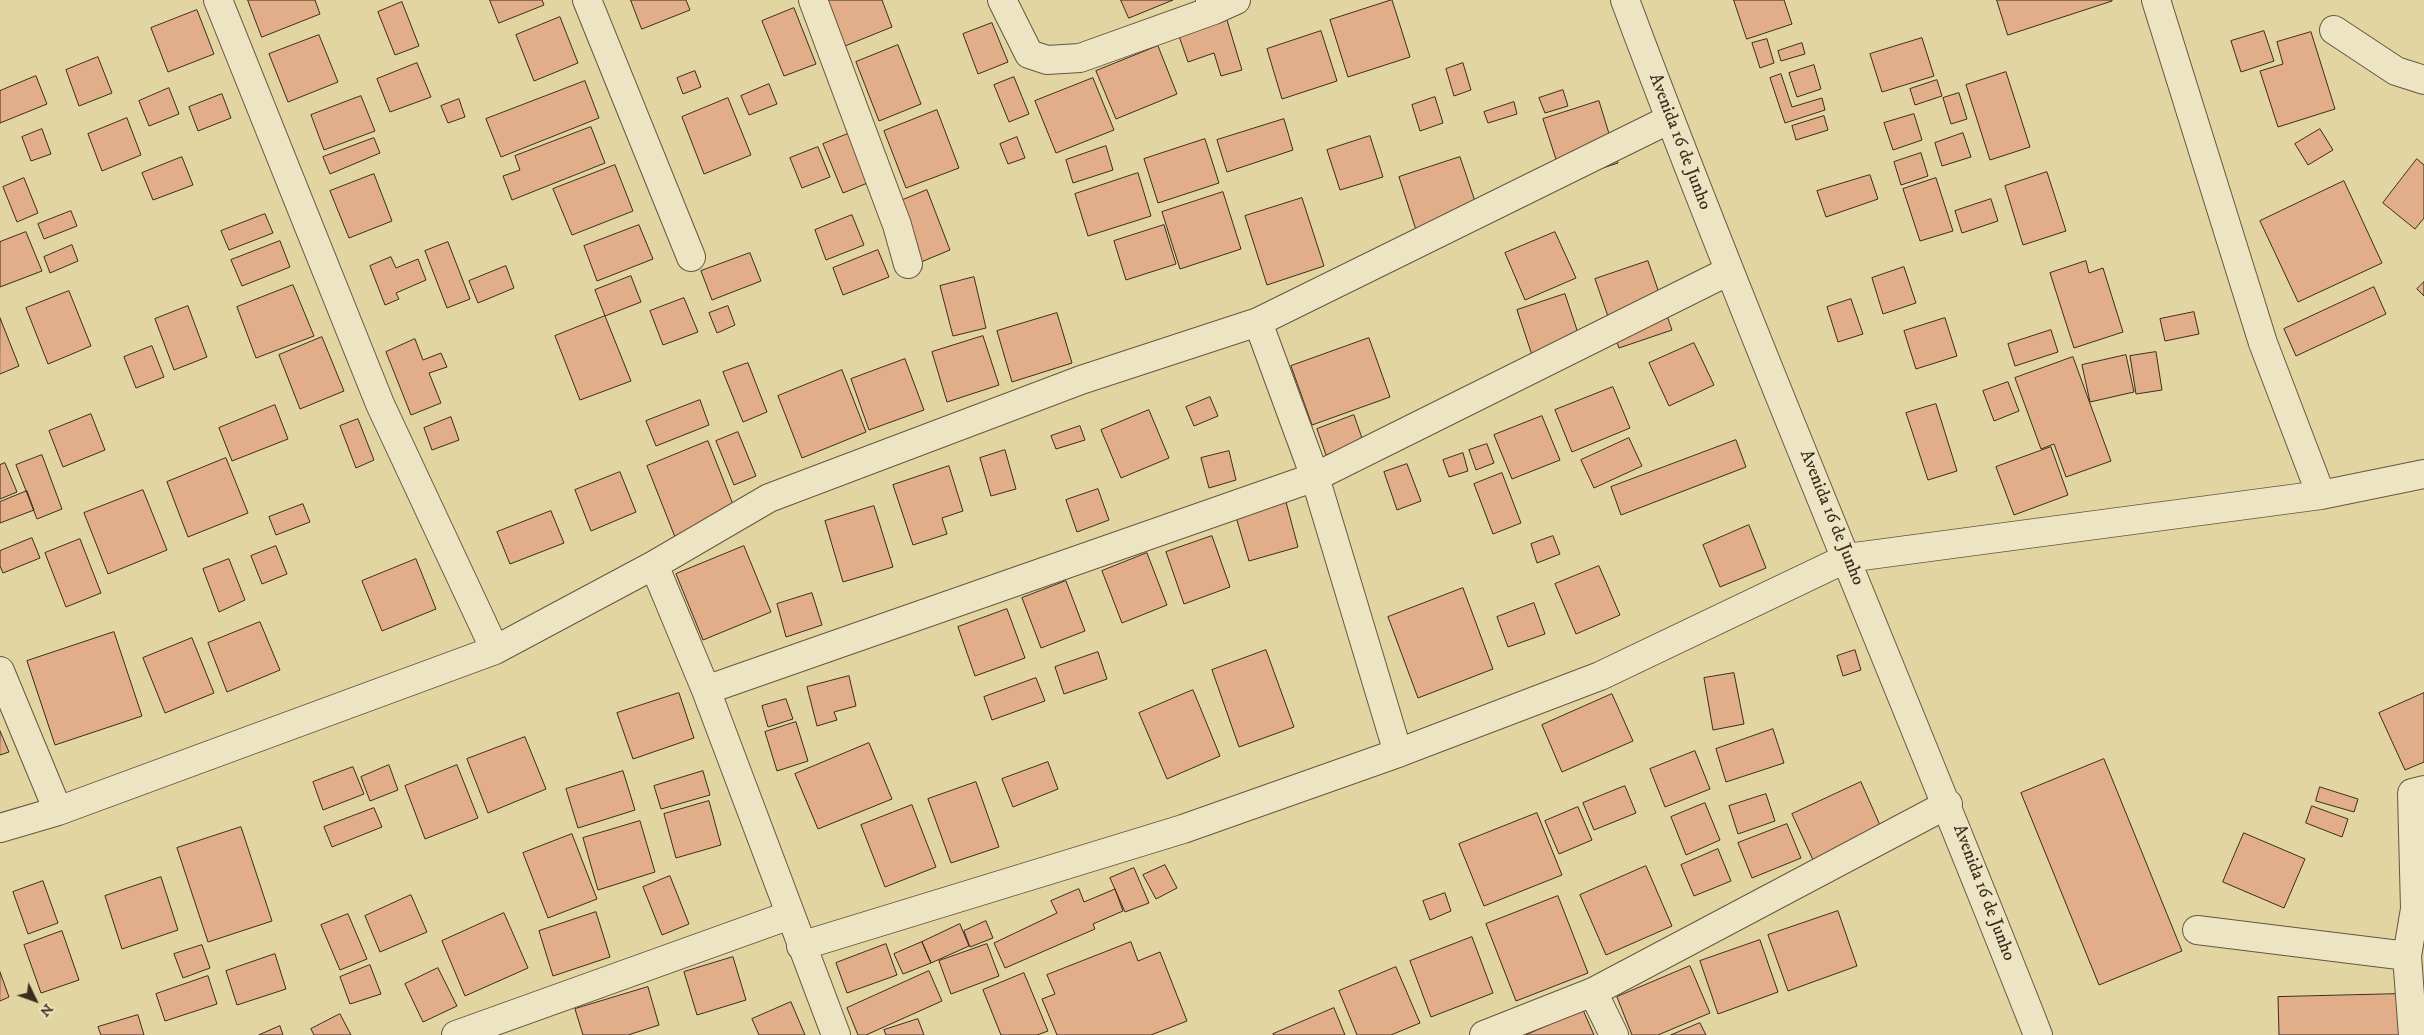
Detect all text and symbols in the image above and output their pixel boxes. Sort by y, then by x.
street label: Avenida 16 de Junho [1643,71,1715,213]
street label: Avenida 16 de Junho [1794,447,1868,589]
street label: Avenida 16 de Junho [1947,822,2019,964]
north arrow [10,975,60,1025]
text: N [36,1000,57,1020]

